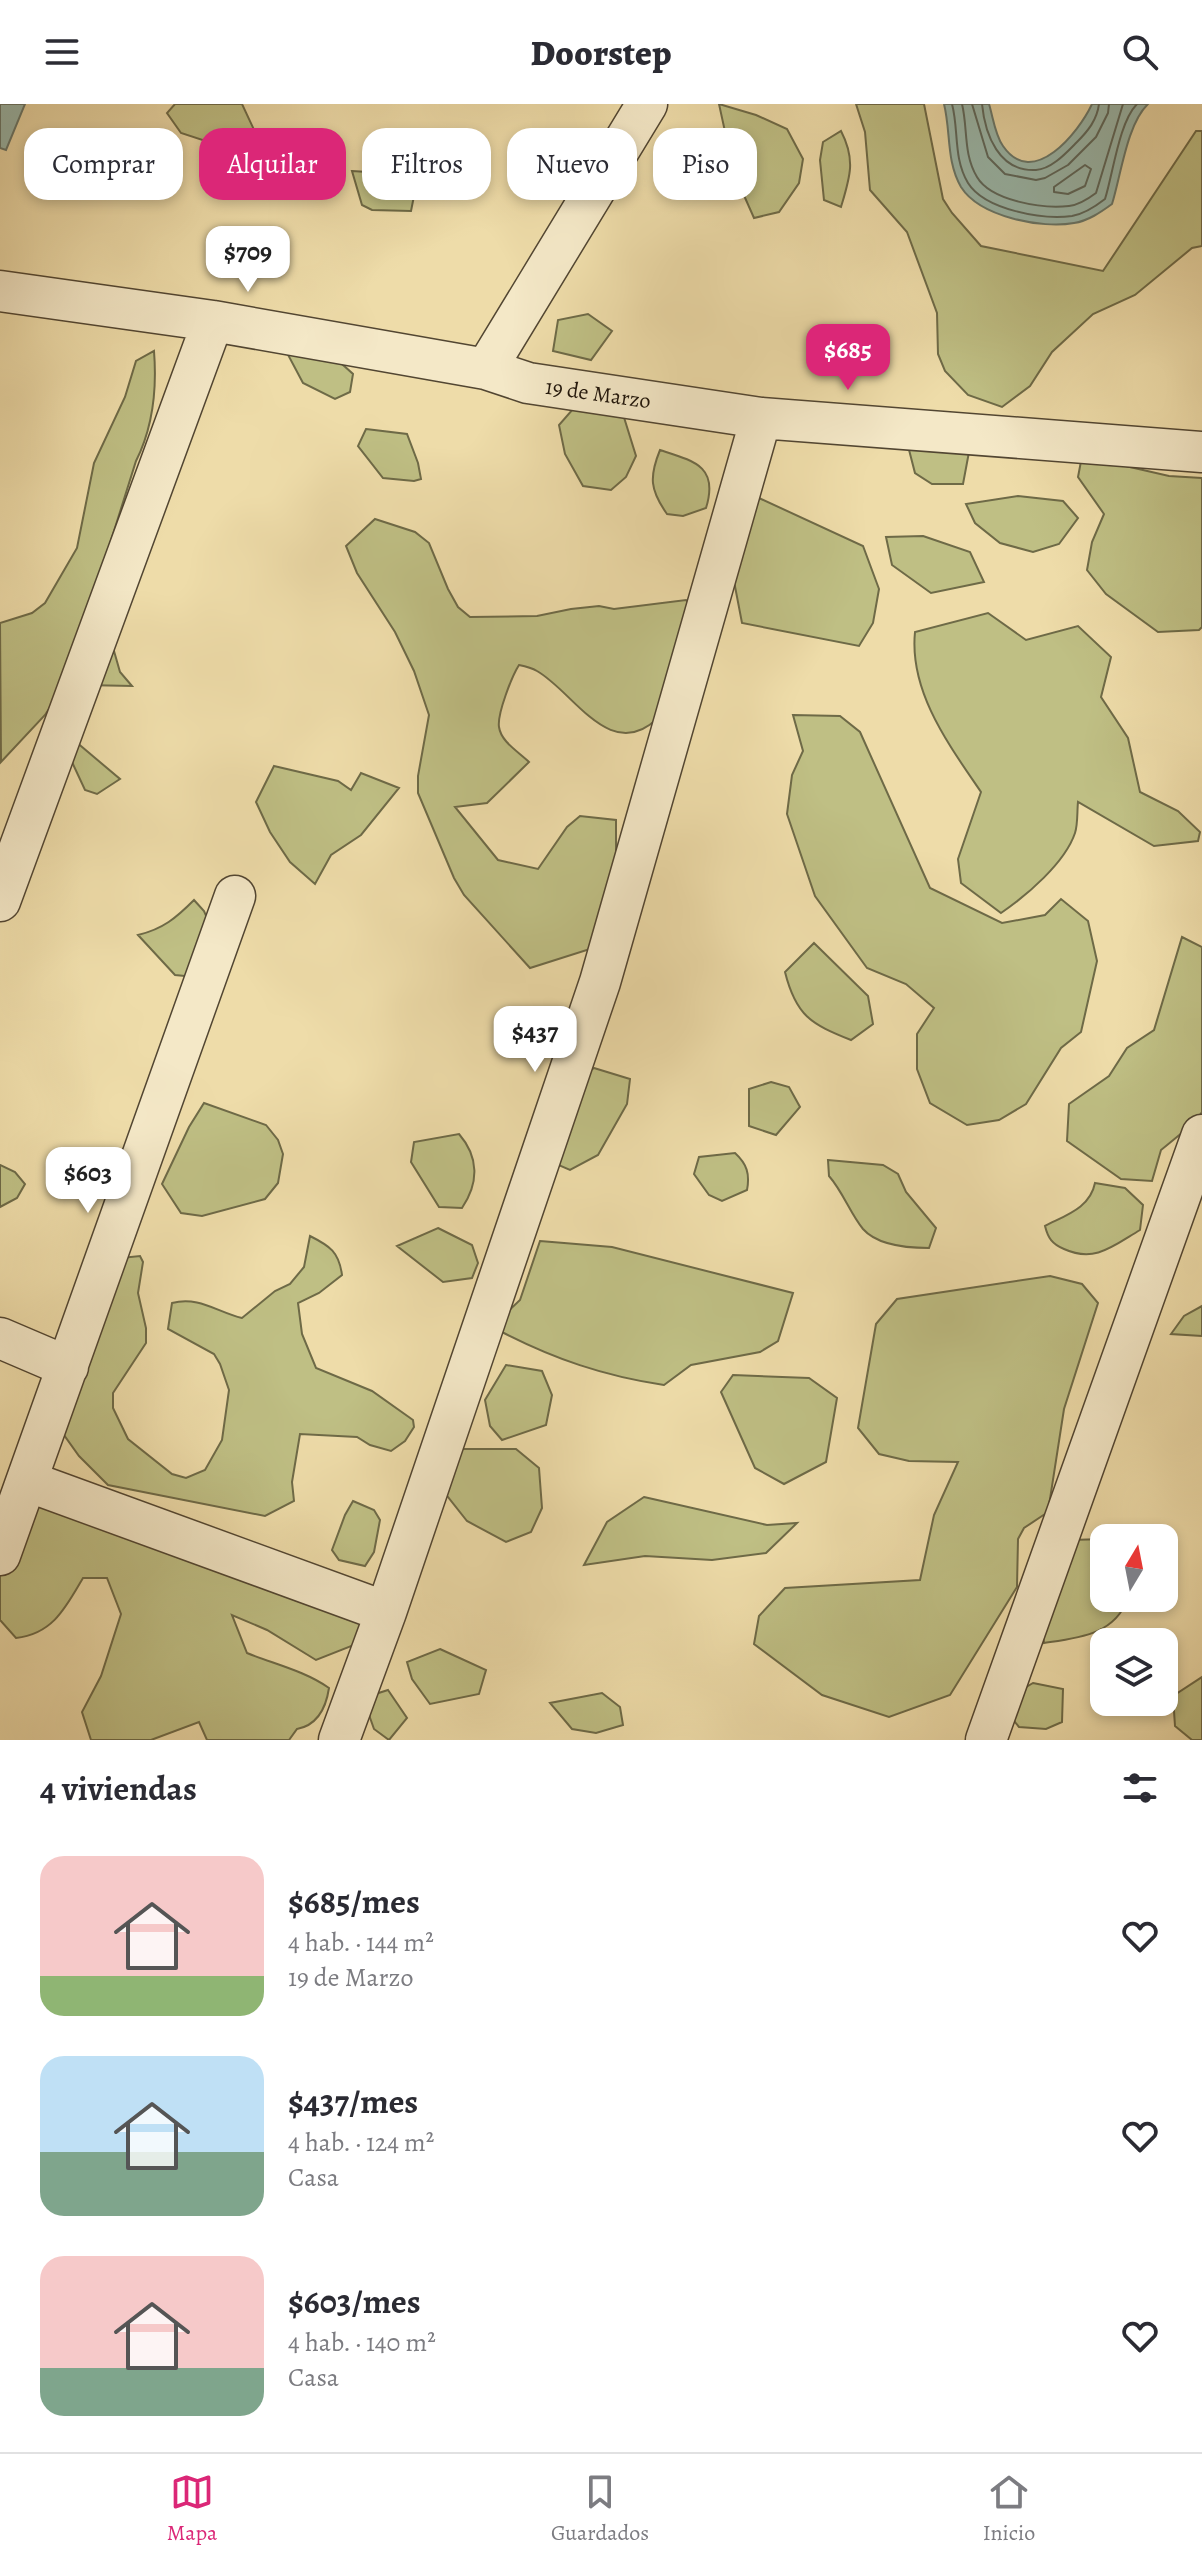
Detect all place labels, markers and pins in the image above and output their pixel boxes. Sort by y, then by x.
pin: $709 [201,226,295,294]
pin: $685 [801,324,895,392]
pin: $437 [488,1006,582,1074]
pin: $603 [41,1147,135,1215]

